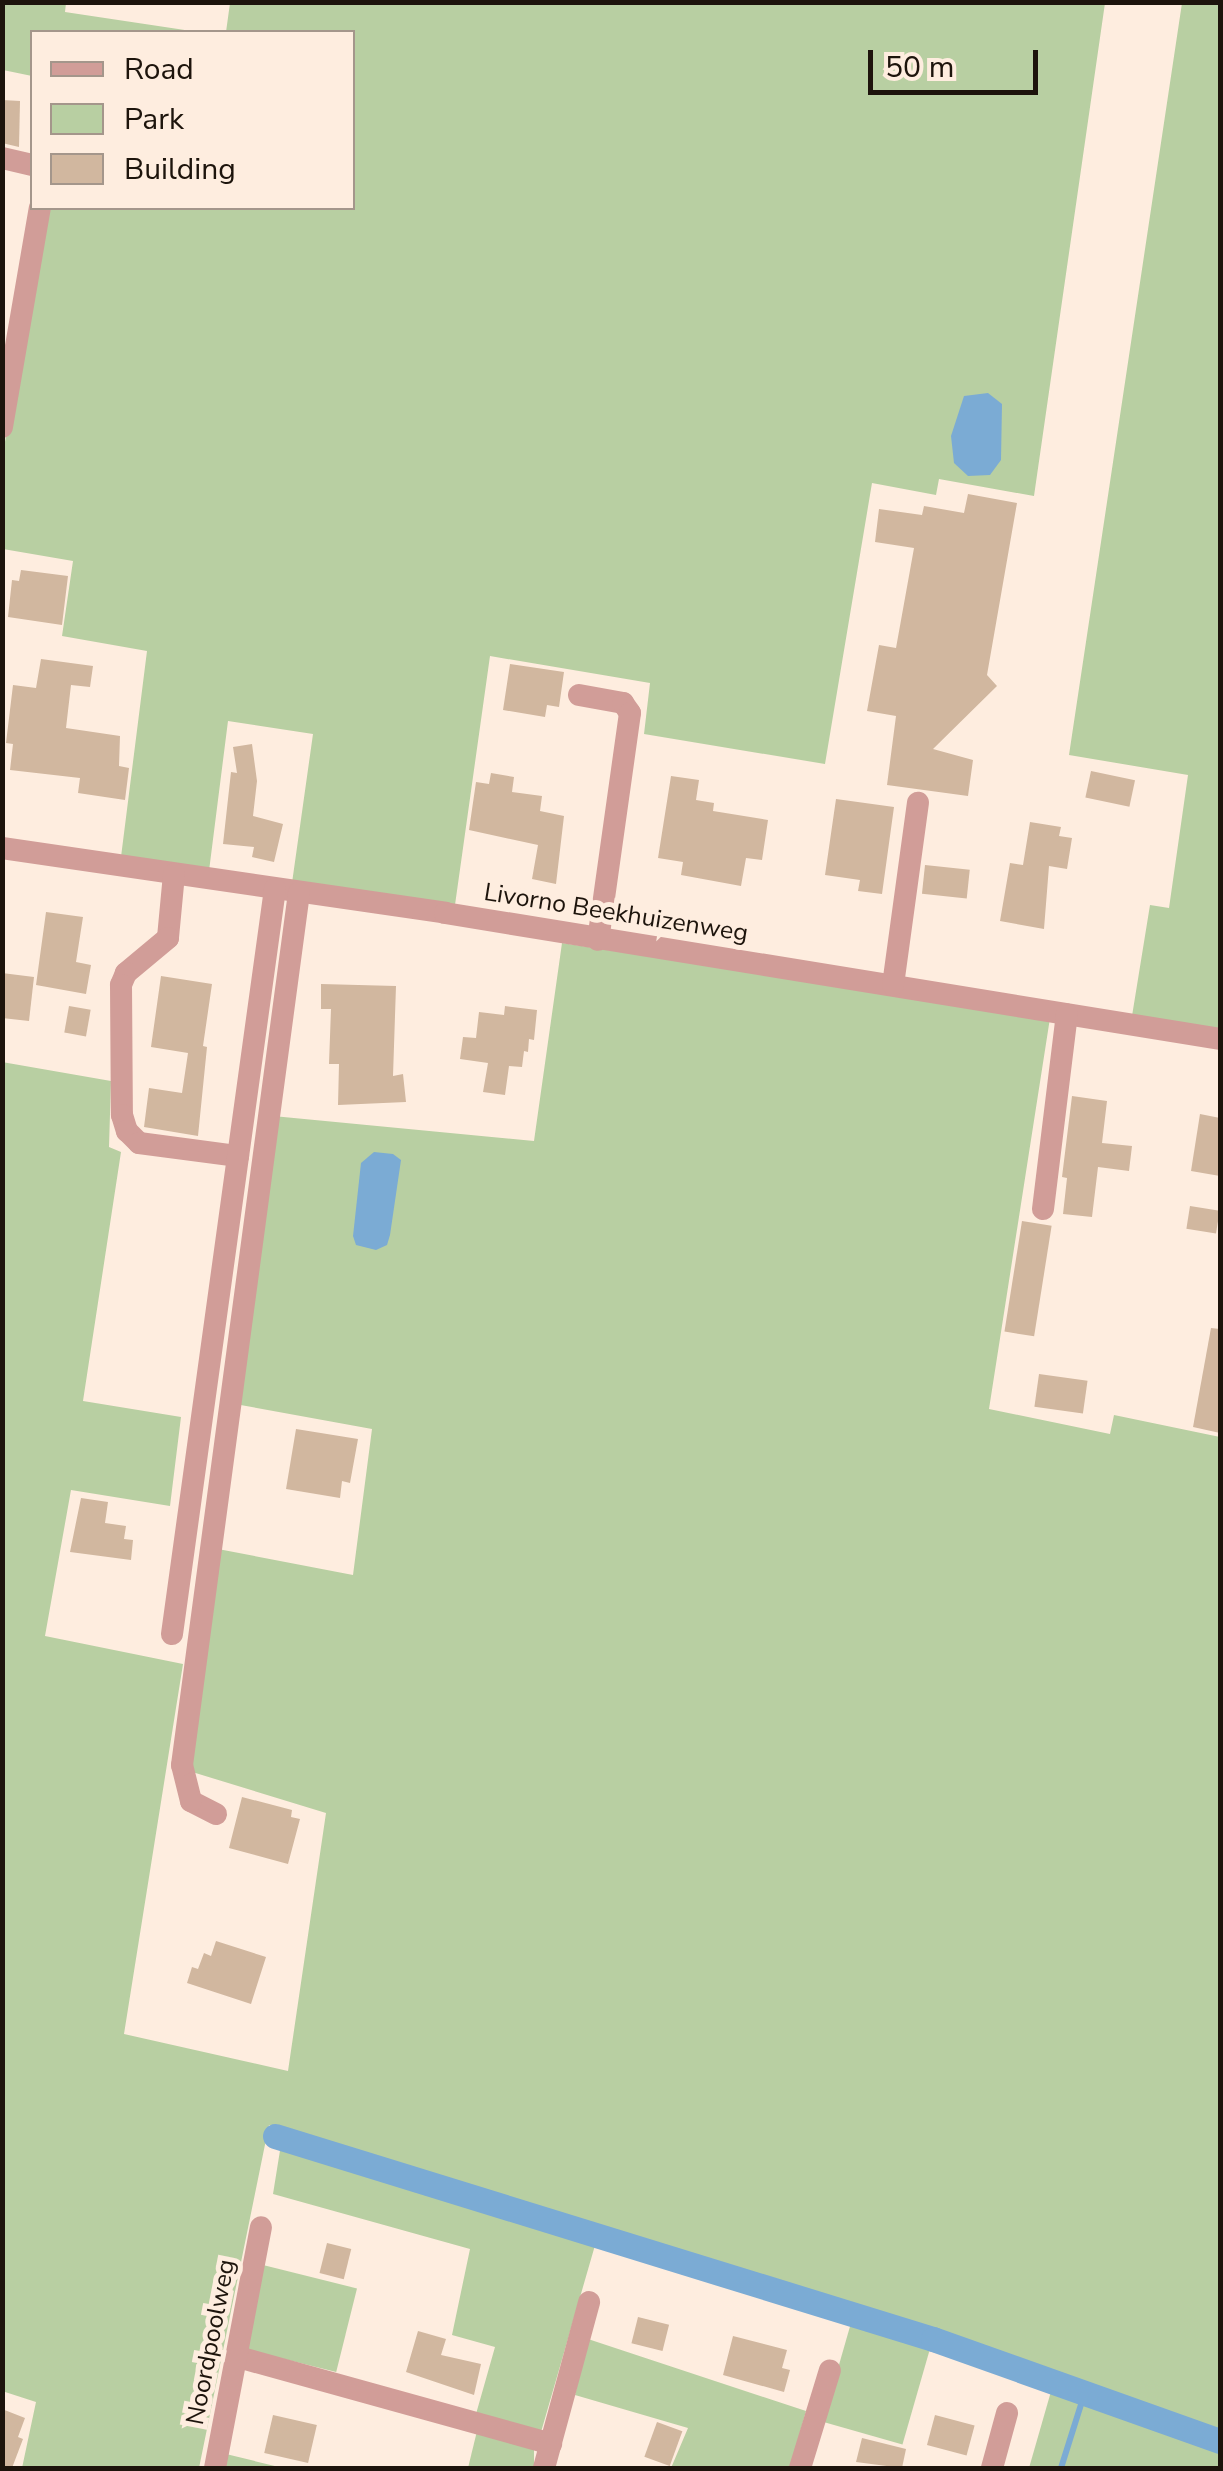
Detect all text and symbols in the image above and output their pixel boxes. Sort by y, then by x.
legend [30,30,355,210]
scale bar [873,30,1043,92]
text: 50 m [885,47,954,88]
text: Road [124,49,194,90]
text: Park [124,99,184,140]
text: Building [124,149,236,190]
street label: Livorno Beekhuizenweg [482,877,750,949]
street label: Noordpoolweg [180,2257,242,2427]

